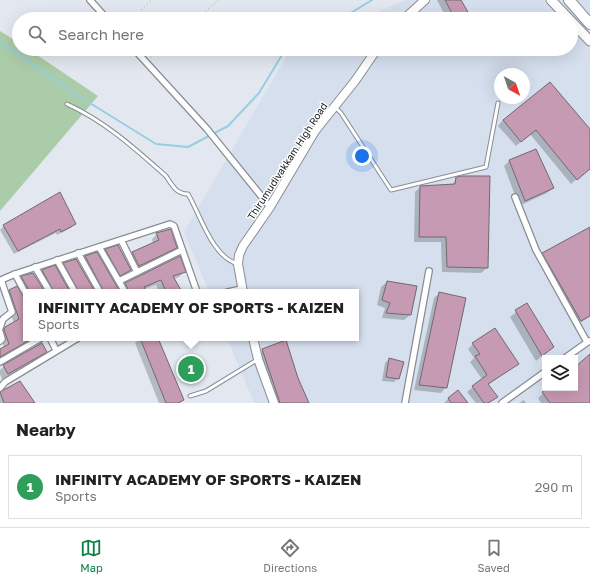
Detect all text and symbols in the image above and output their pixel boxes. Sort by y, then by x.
search box [12,12,578,56]
icon: search [26,23,48,45]
text: Search here [58,25,144,43]
north arrow [494,68,530,104]
street label: Thirumudivakkam High Road [245,100,329,222]
your location [352,146,372,166]
popup [23,289,359,341]
text: INFINITY ACADEMY OF SPORTS - KAIZEN [38,298,344,316]
text: Sports [38,316,79,332]
pin: 1 [178,354,204,384]
map controls [542,355,578,391]
button: layers [542,355,578,391]
text: Nearby [16,419,76,440]
text: INFINITY ACADEMY OF SPORTS - KAIZEN [55,470,361,488]
text: 1 [27,479,33,495]
text: 290 m [535,479,573,495]
text: Sports [55,488,97,504]
tab: Map [80,537,103,574]
tab: Directions [263,537,317,574]
tab: Saved [478,537,510,574]

